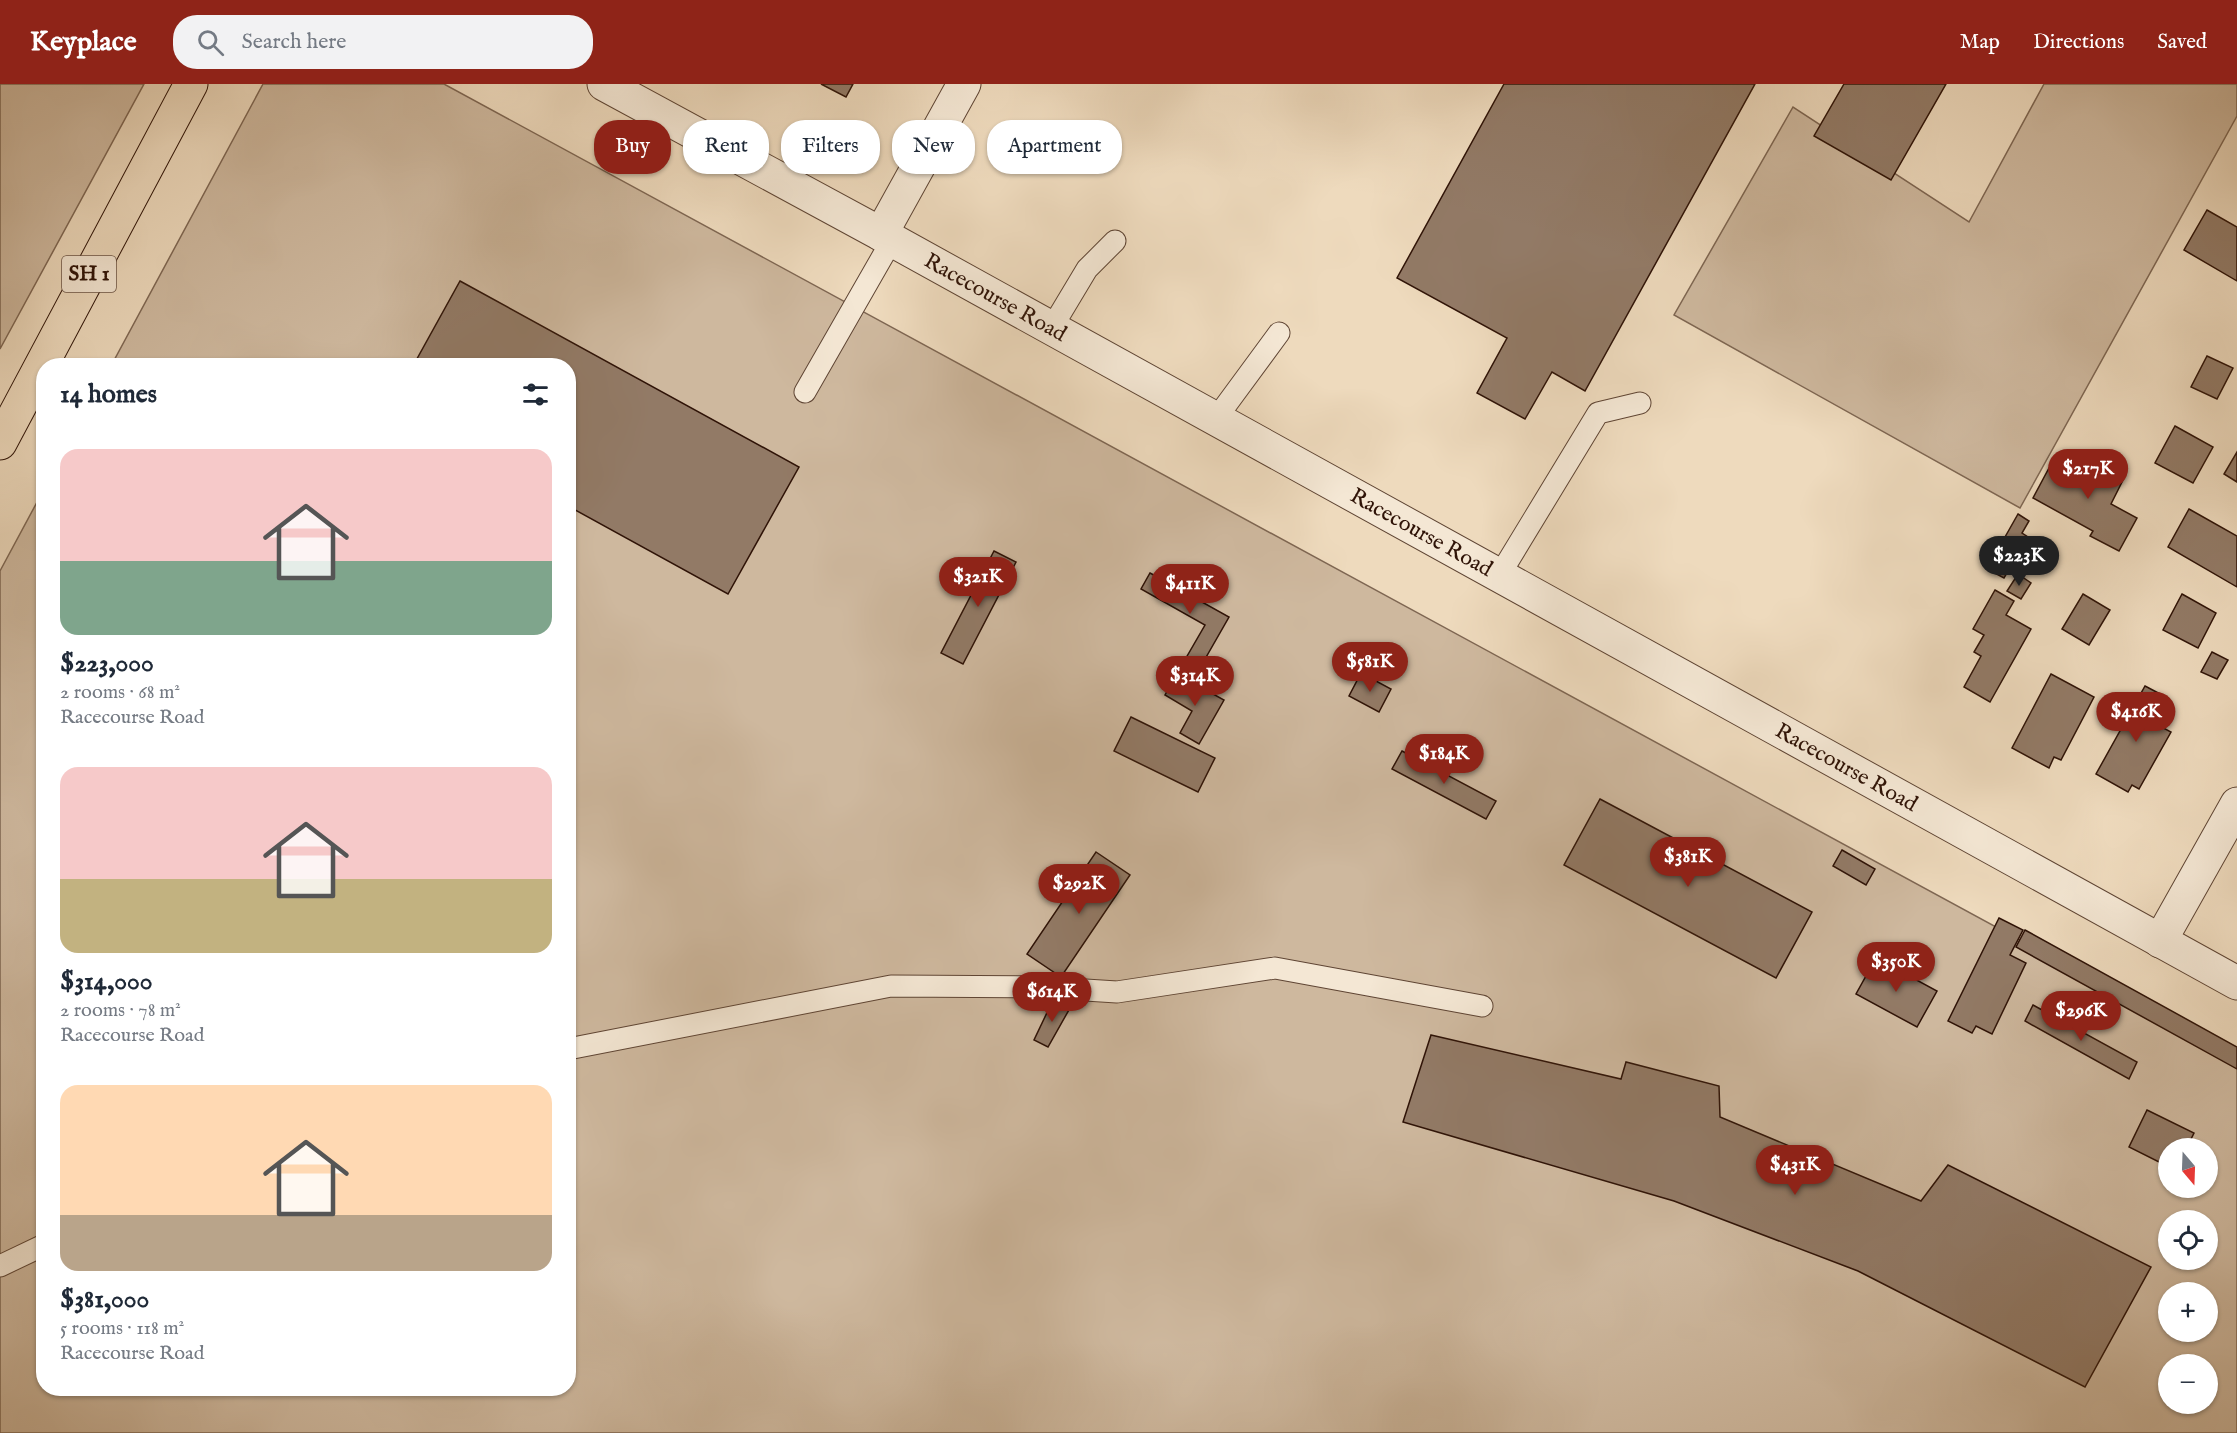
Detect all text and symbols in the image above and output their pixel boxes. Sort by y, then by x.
search box [173,15,593,69]
text: Keyplace [30,25,137,60]
icon: search [194,26,227,59]
text: Search here [242,28,346,56]
text: Map [1960,29,2000,56]
text: Directions [2033,29,2124,56]
text: Saved [2157,29,2207,56]
chip: Buy [594,120,671,174]
chip: Rent [683,120,769,174]
chip: Filters [781,120,880,174]
chip: New [892,120,975,174]
chip: Apartment [987,120,1122,174]
street label: Racecourse Road [919,247,1071,349]
road number: SH 1 [62,256,116,292]
text: 14 homes [60,378,157,411]
icon: filters [519,378,552,411]
pin: $217K [2046,449,2130,500]
text: $217K [2062,456,2114,481]
street label: Racecourse Road [1345,482,1497,584]
icon: home [252,488,360,596]
pin: $223K [1977,536,2061,587]
text: $223K [1993,543,2045,568]
pin: $321K [936,557,1020,608]
text: $321K [953,564,1003,589]
pin: $411K [1148,564,1232,615]
text: $411K [1165,571,1215,596]
pin: $581K [1328,642,1412,693]
text: $223,000 [60,647,154,680]
text: $581K [1346,649,1394,674]
pin: $314K [1153,656,1237,707]
text: $314K [1170,663,1220,688]
text: 2 rooms · 68 m² [60,680,180,705]
pin: $416K [2094,692,2178,743]
text: $416K [2110,699,2162,724]
text: Racecourse Road [60,705,204,730]
street label: Racecourse Road [1770,717,1922,819]
pin: $184K [1402,734,1486,785]
text: $184K [1419,741,1469,766]
icon: home [252,806,360,914]
pin: $381K [1646,837,1730,888]
text: $381K [1664,844,1712,869]
pin: $292K [1037,864,1121,915]
text: $292K [1052,871,1106,896]
pin: $350K [1854,942,1938,993]
text: $350K [1871,949,1921,974]
text: $314,000 [60,965,152,998]
pin: $614K [1010,972,1094,1023]
text: $614K [1026,979,1078,1004]
pin: $296K [2039,991,2123,1042]
text: 2 rooms · 78 m² [60,998,181,1023]
text: $296K [2055,998,2107,1023]
text: Racecourse Road [60,1023,204,1048]
icon: home [252,1124,360,1232]
north arrow [2158,1138,2218,1198]
map controls [2158,1138,2218,1414]
pin: $431K [1753,1145,1837,1196]
text: $431K [1770,1152,1820,1177]
button: locate [2158,1210,2218,1270]
button: + [2158,1282,2218,1342]
text: $381,000 [60,1283,149,1316]
text: 5 rooms · 118 m² [60,1316,184,1341]
text: Racecourse Road [60,1341,204,1366]
button: − [2158,1354,2218,1414]

